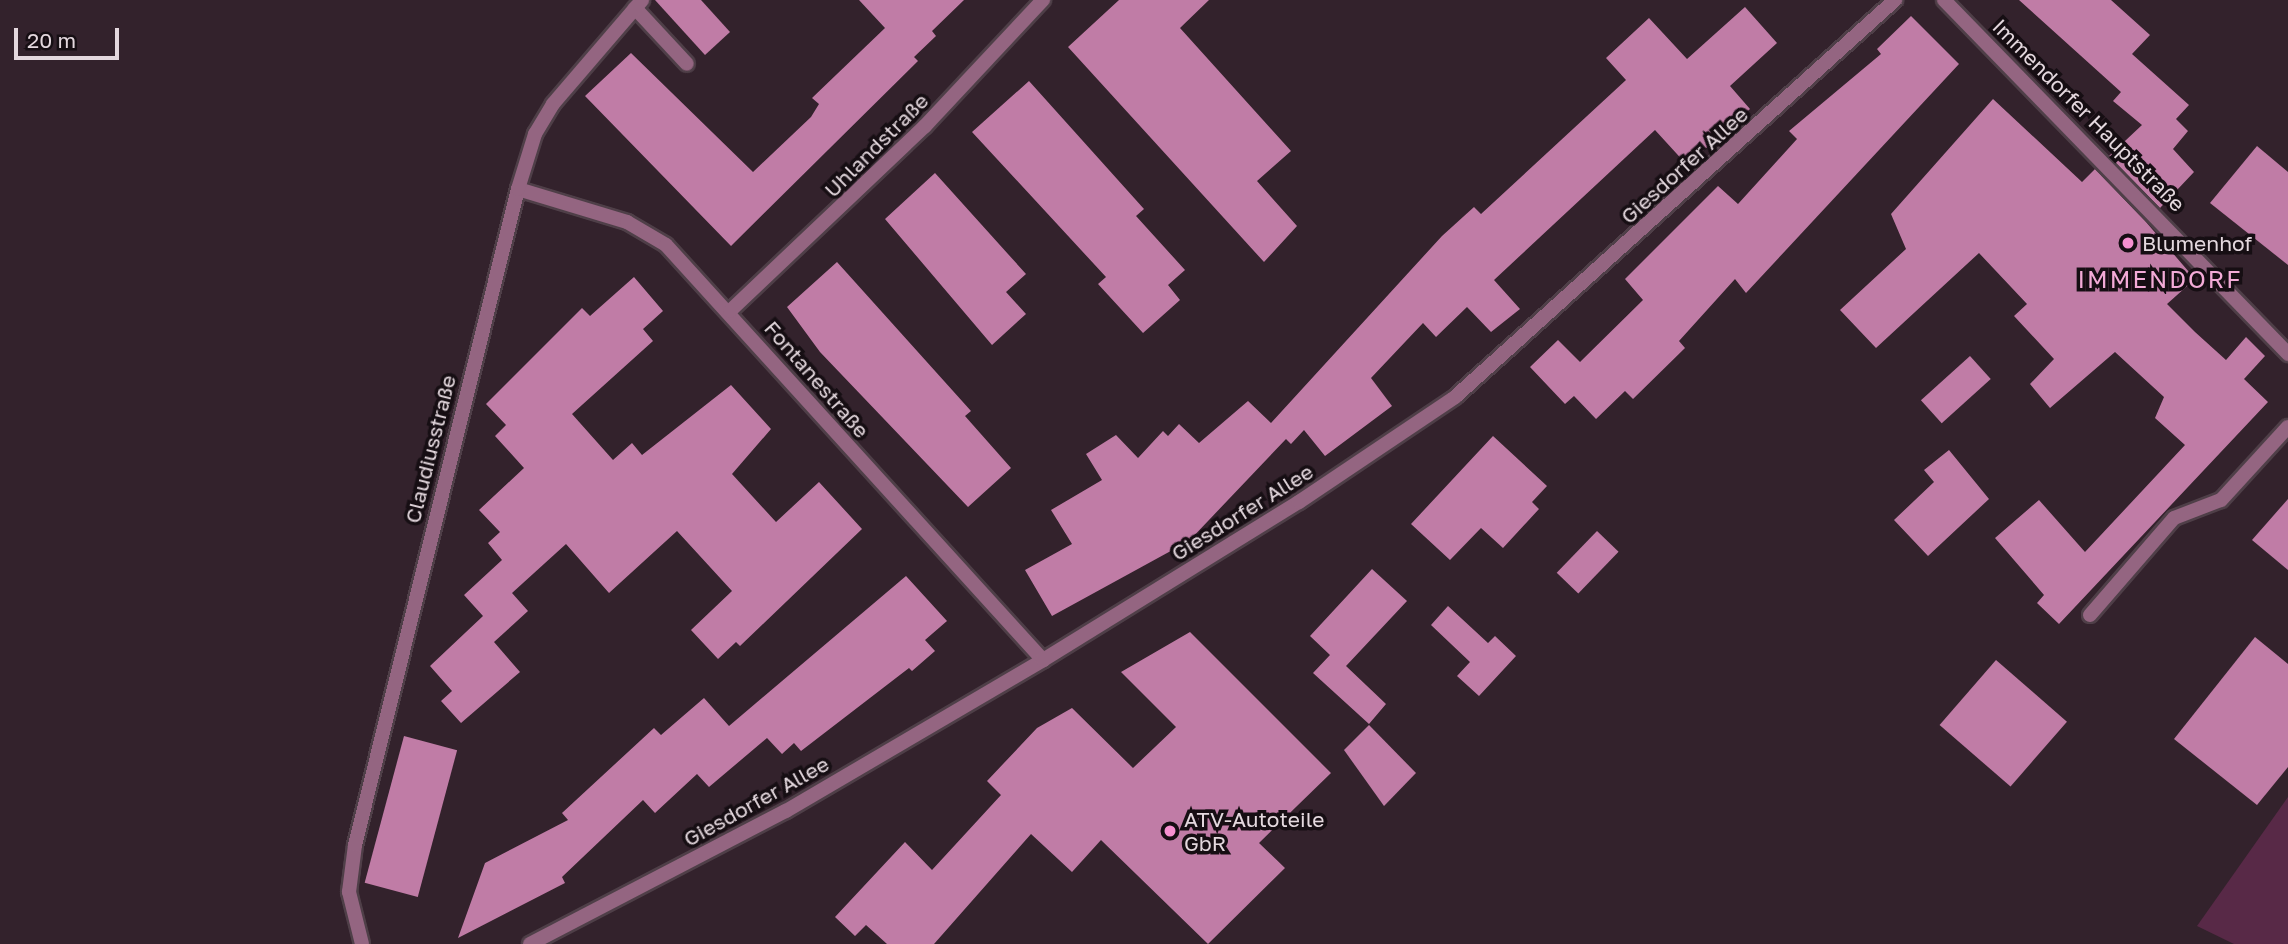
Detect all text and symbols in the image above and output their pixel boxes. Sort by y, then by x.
scale bar [18,14,122,58]
street label: Immendorfer Hauptstraße [1988,14,2190,216]
text: 20 m [27,27,76,53]
street label: Uhlandstraße [819,88,933,202]
street label: Giesdorfer Allee [1615,101,1753,229]
place label: Blumenhof [2142,230,2252,256]
marker: Blumenhof [2120,235,2136,251]
district label: IMMENDORF [2079,265,2241,293]
street label: Fontanestraße [759,315,875,443]
street label: Claudiusstraße [399,372,461,526]
street label: Giesdorfer Allee [1167,458,1317,566]
street label: Giesdorfer Allee [679,751,833,851]
place label: ATV-Autoteile GbR [1184,806,1324,856]
marker: ATV-Autoteile GbR [1162,823,1178,839]

